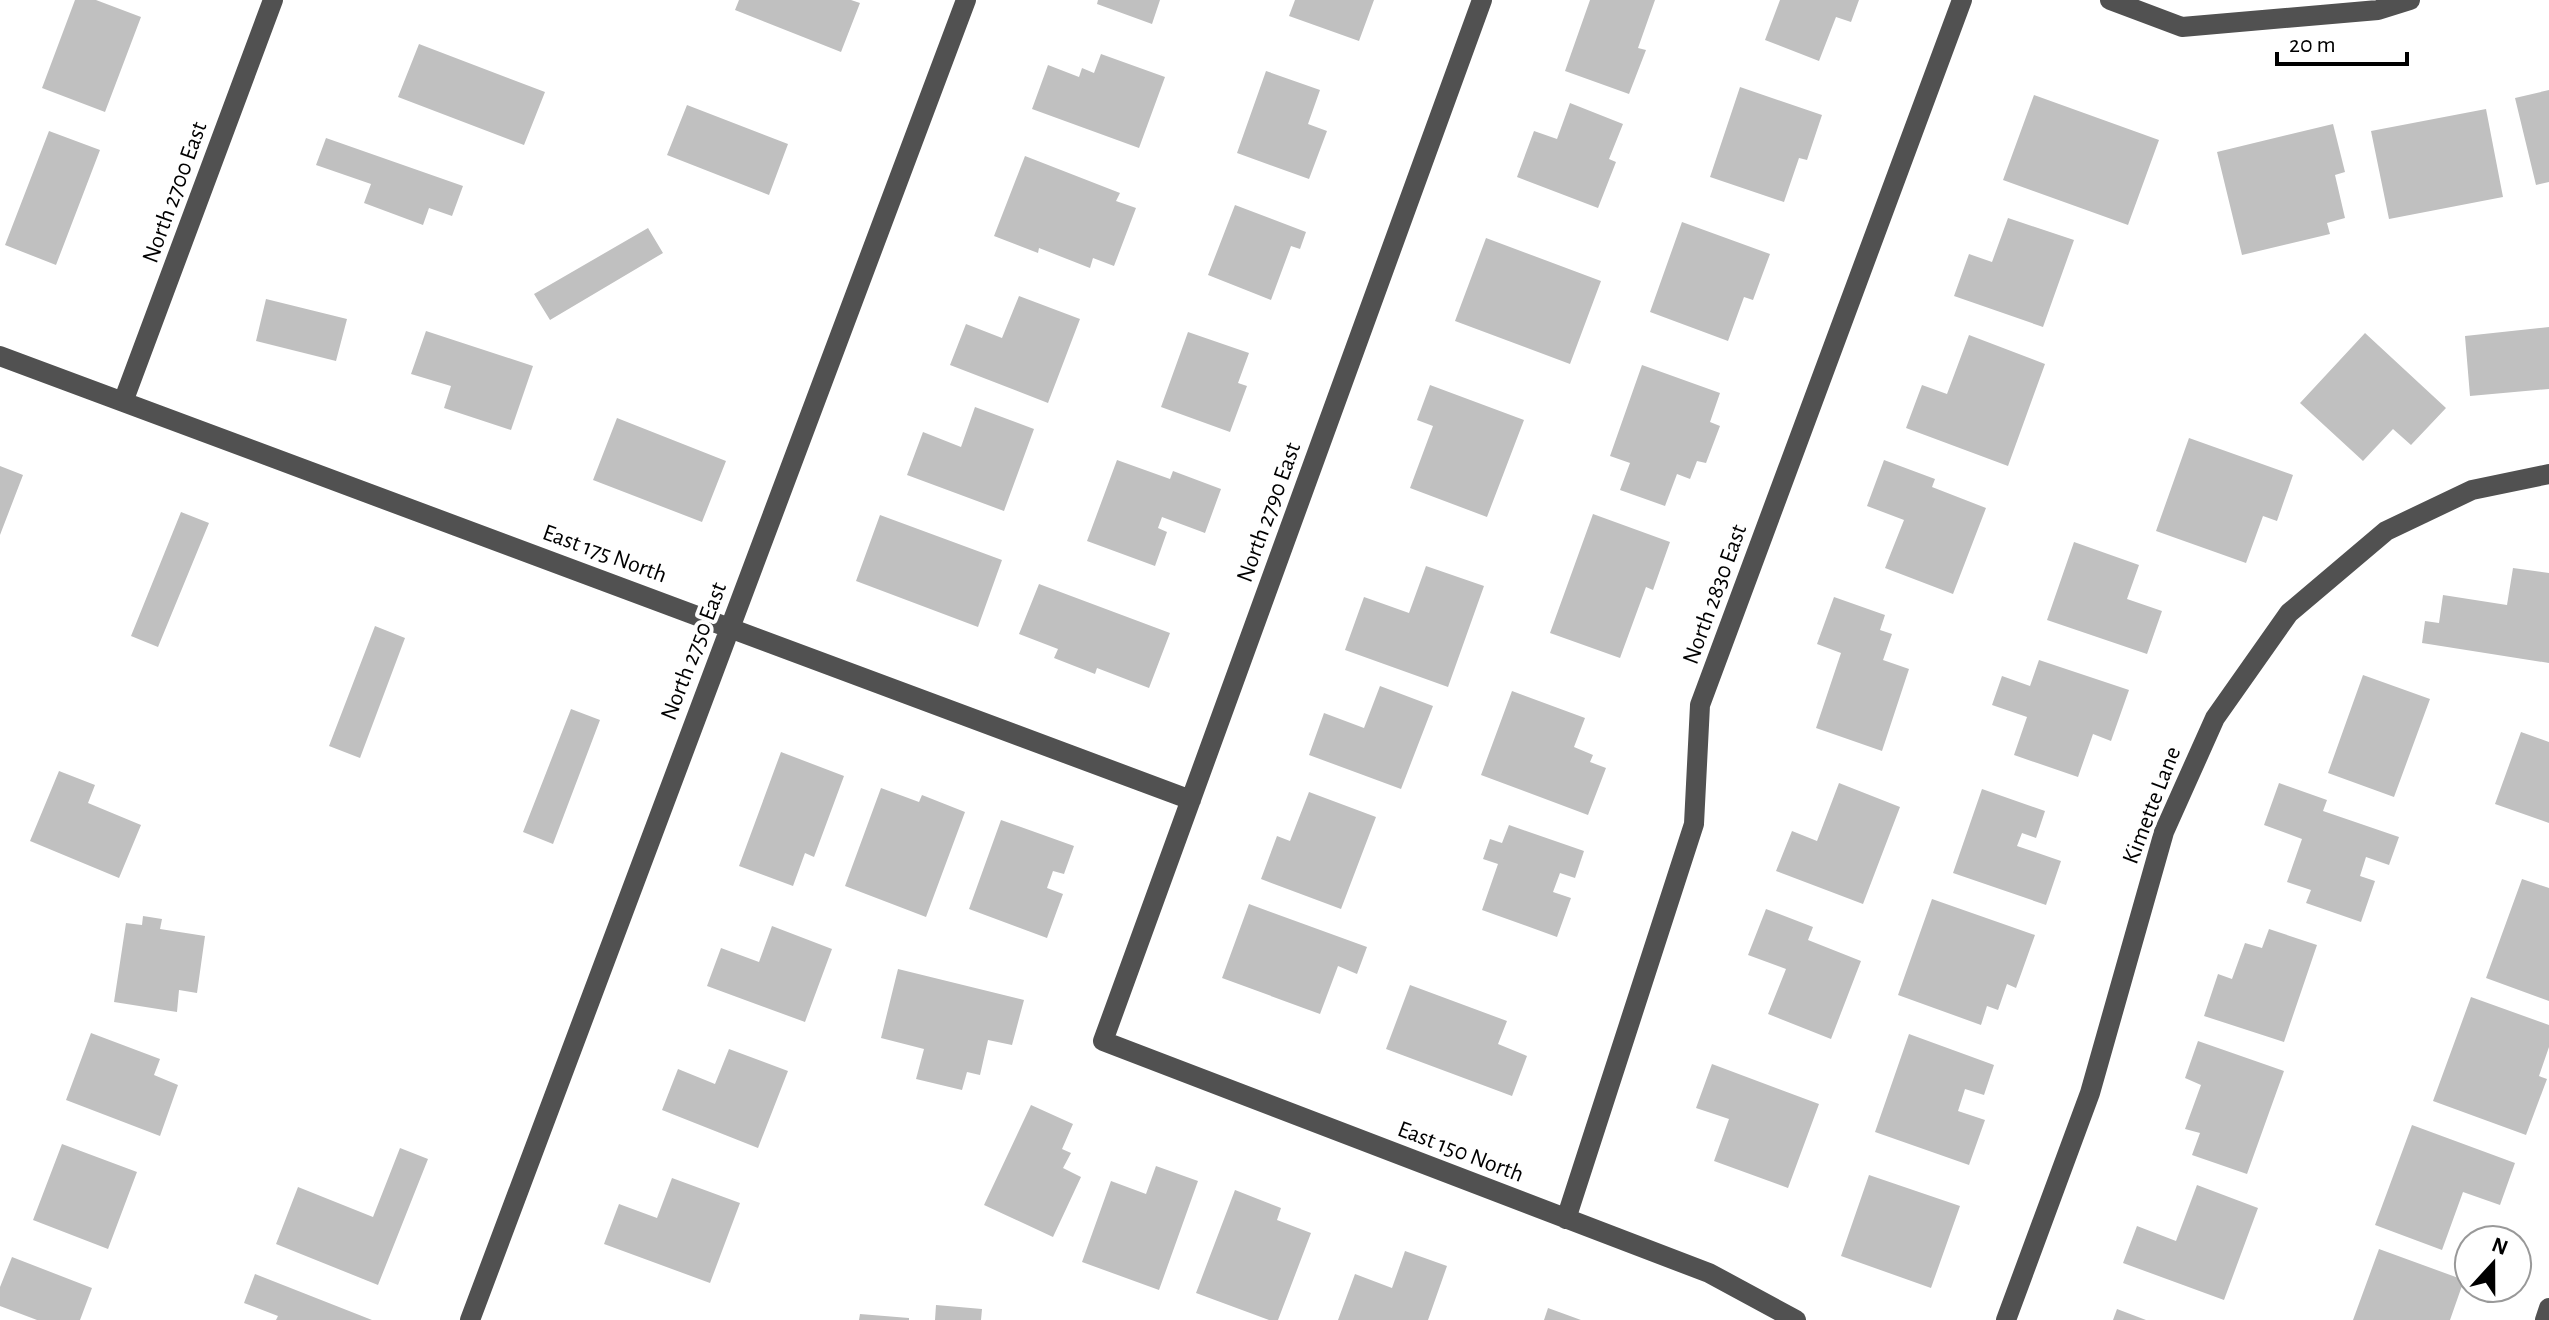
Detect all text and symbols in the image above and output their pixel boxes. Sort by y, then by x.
scale bar [2277,16,2407,66]
text: 20 m [2289,33,2336,57]
street label: North 2700 East [138,118,212,266]
street label: North 2790 East [1233,439,1305,585]
street label: East 175 North [539,520,670,587]
street label: North 2830 East [1679,521,1751,667]
street label: North 2750 East [657,579,731,724]
street label: Kimette Lane [2119,743,2185,867]
street label: East 150 North [1394,1117,1527,1187]
north arrow [2453,1224,2533,1304]
text: N [2489,1233,2511,1259]

